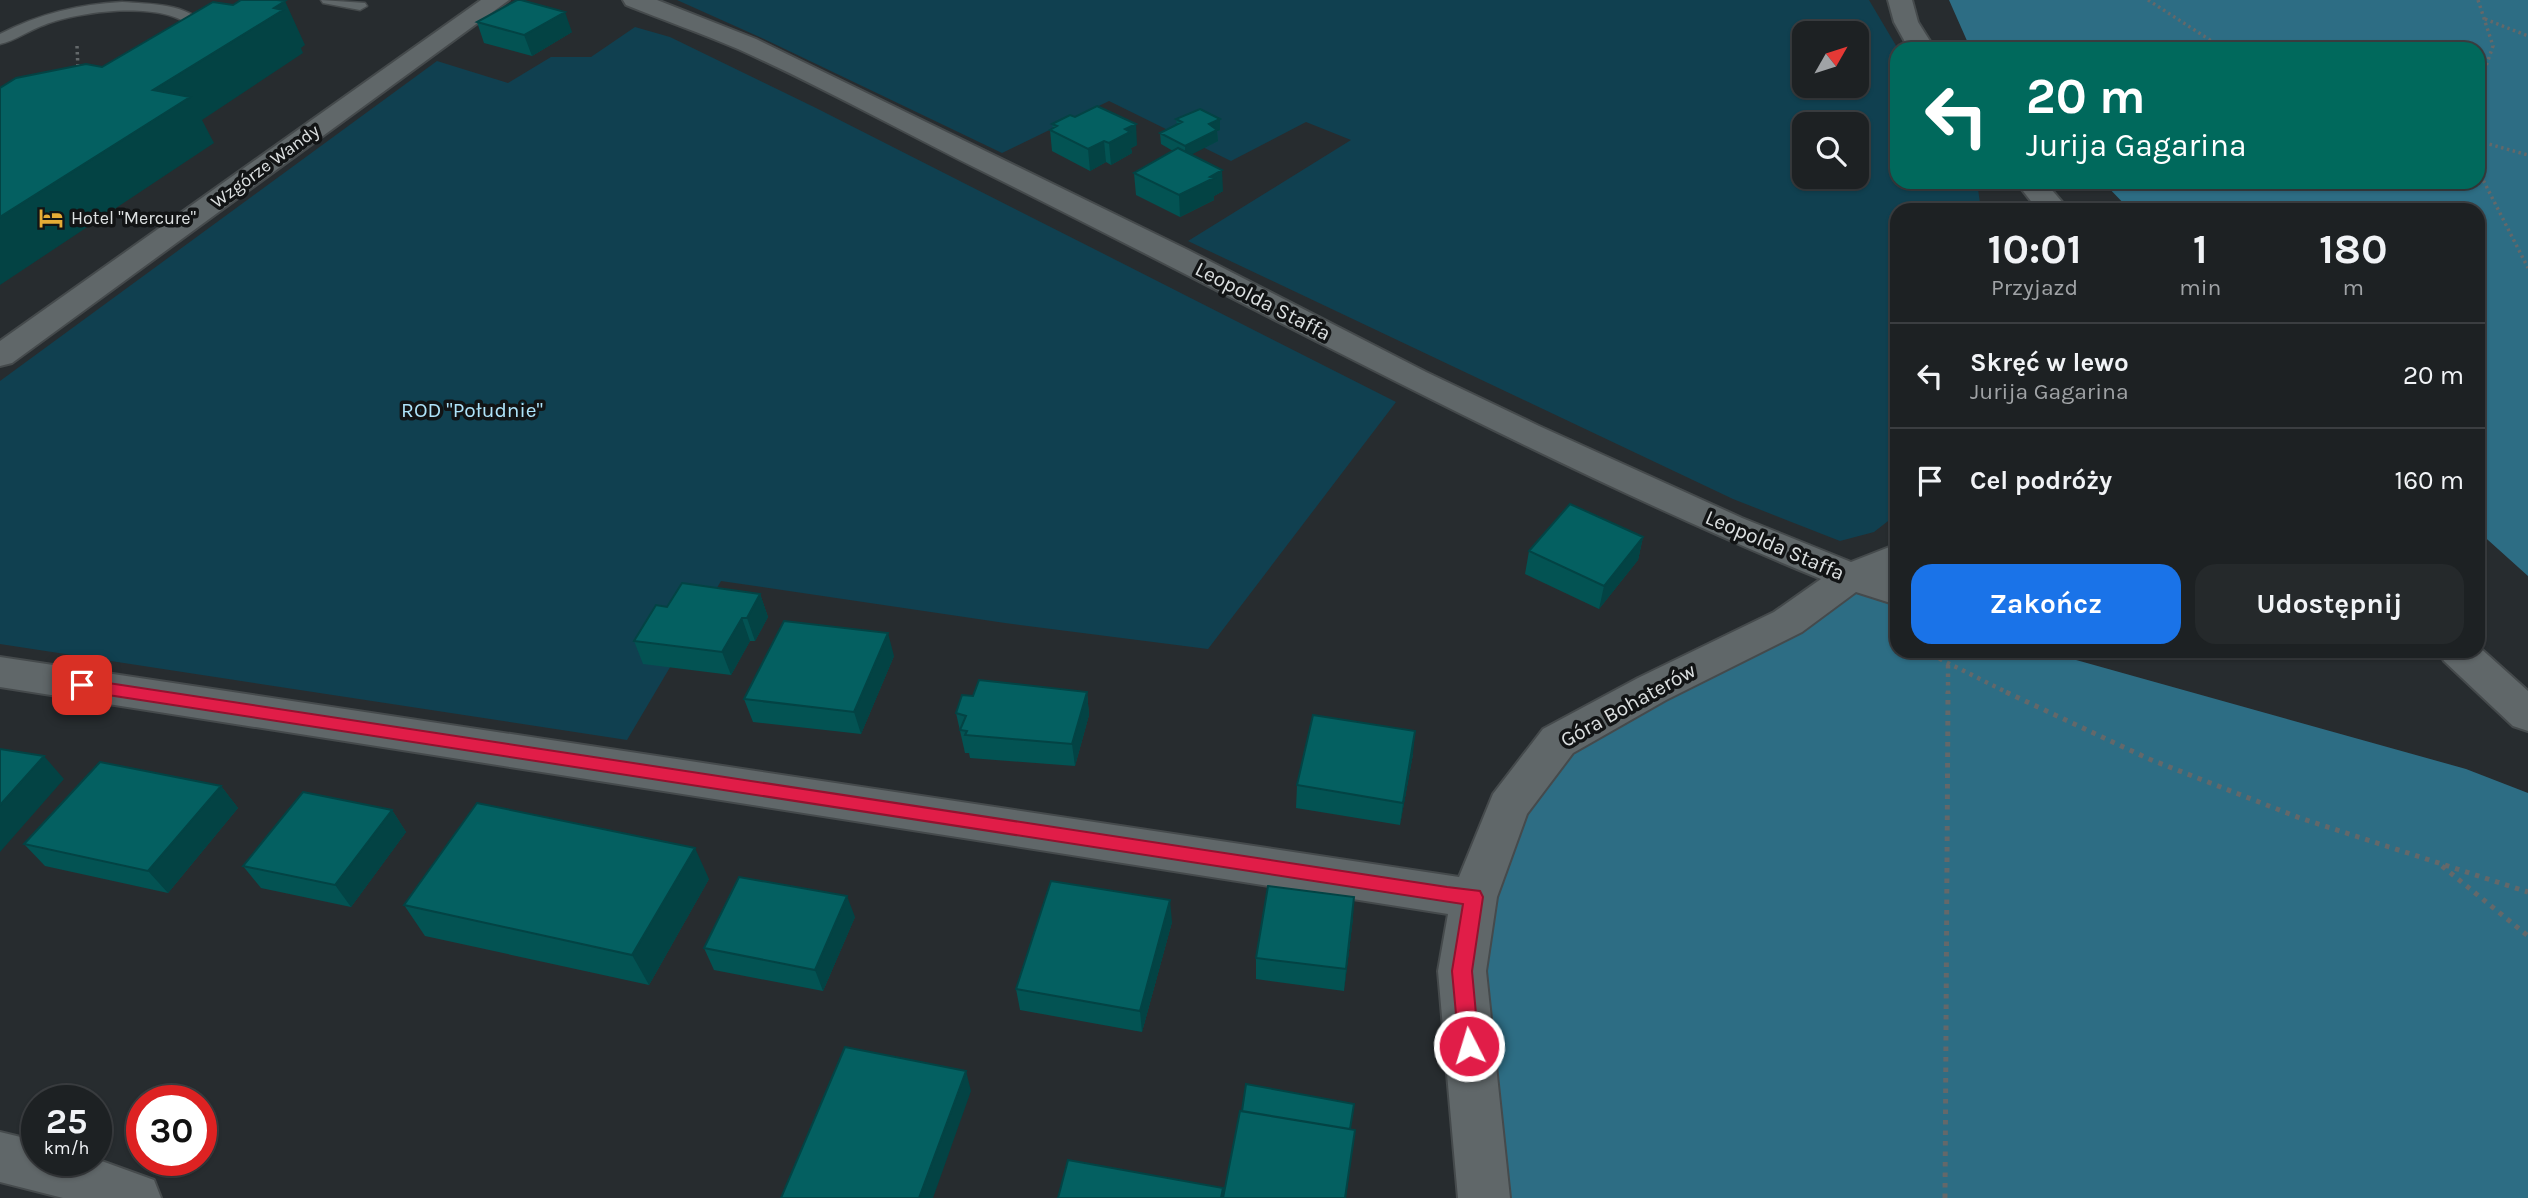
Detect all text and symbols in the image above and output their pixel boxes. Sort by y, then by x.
north arrow [1792,21,1869,98]
map controls [1792,21,1869,189]
text: 20 m [2026,68,2146,125]
icon: left [1911,70,2002,161]
button: search [1792,112,1869,189]
street label: Wzgórze Wandy [207,119,324,213]
text: Jurija Gagarina [2026,127,2247,164]
hotel icon: Hotel "Mercure" [37,204,65,232]
place label: Hotel "Mercure" [71,207,196,229]
text: 10:01 [1987,224,2082,274]
text: 1 [2193,224,2208,274]
text: 180 [2319,224,2388,274]
street label: Leopolda Staffa [1191,257,1335,345]
text: Przyjazd [1991,274,2078,301]
text: min [2179,274,2221,301]
text: m [2342,274,2364,301]
text: Skręć w lewo [1970,347,2129,378]
icon: left [1911,357,1949,395]
text: 20 m [2403,360,2464,391]
text: Jurija Gagarina [1970,378,2129,405]
park label: ROD "Południe" [401,398,543,422]
icon: arrive [1911,462,1949,500]
text: Cel podróży [1970,465,2112,496]
text: 160 m [2395,465,2464,496]
street label: Leopolda Staffa [1702,505,1848,585]
button: Zakończ [1911,564,2181,644]
button: Udostępnij [2195,564,2464,644]
pin [52,655,112,715]
street label: Góra Bohaterów [1556,658,1700,752]
icon: arrive [63,666,101,704]
position arrow [1432,1009,1506,1083]
speed limit sign: 30 [126,1085,217,1176]
text: 25 [46,1101,87,1142]
text: km/h [44,1137,89,1159]

